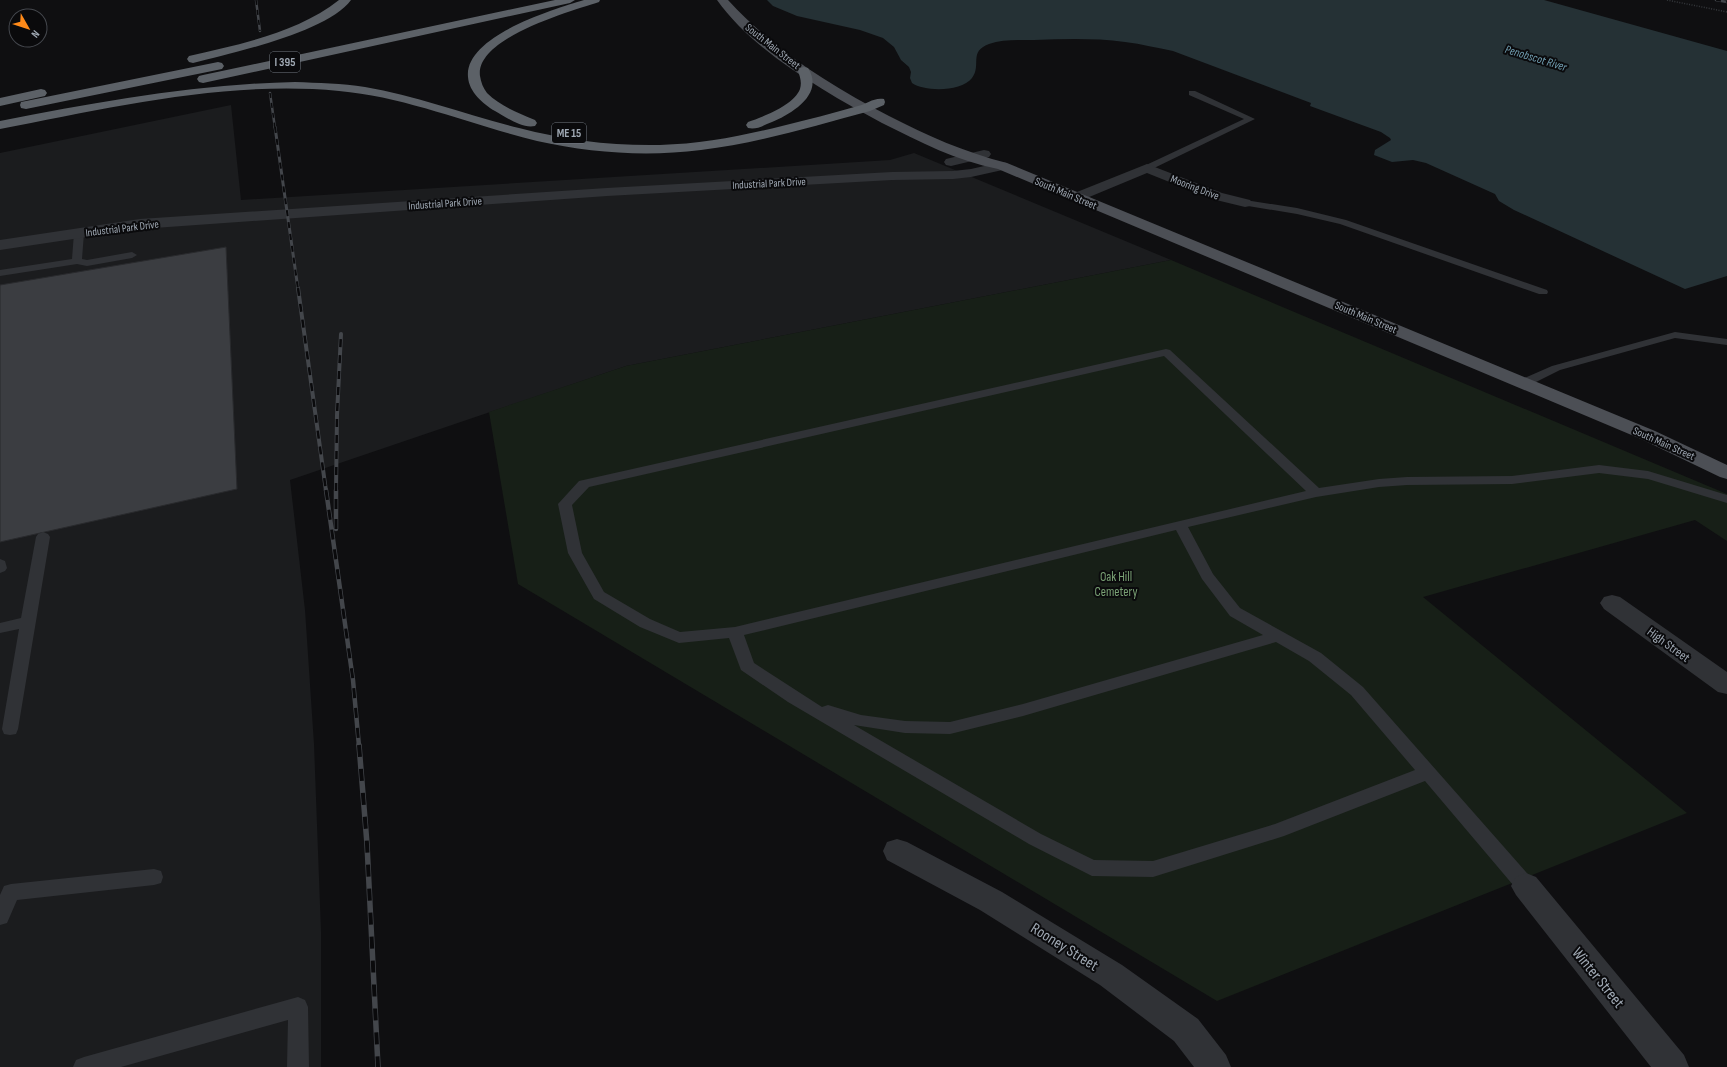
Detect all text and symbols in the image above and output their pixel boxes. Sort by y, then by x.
north arrow [8,8,48,48]
street label: South Main Street [743,21,803,72]
text: N [28,28,42,40]
water label: Penobscot River [1503,42,1569,75]
road number: I 395 [270,52,300,72]
road number: ME 15 [552,123,586,143]
street label: Mooring Drive [1169,172,1221,203]
street label: Industrial Park Drive [732,175,806,192]
street label: South Main Street [1033,175,1099,213]
street label: Industrial Park Drive [408,194,482,213]
street label: Industrial Park Drive [85,218,159,239]
street label: South Main Street [1333,299,1399,337]
street label: South Main Street [1631,424,1697,463]
park label: Oak Hill Cemetery [1095,569,1137,600]
street label: High Street [1644,624,1693,666]
street label: Rooney Street [1027,919,1102,976]
street label: Winter Street [1568,944,1628,1012]

